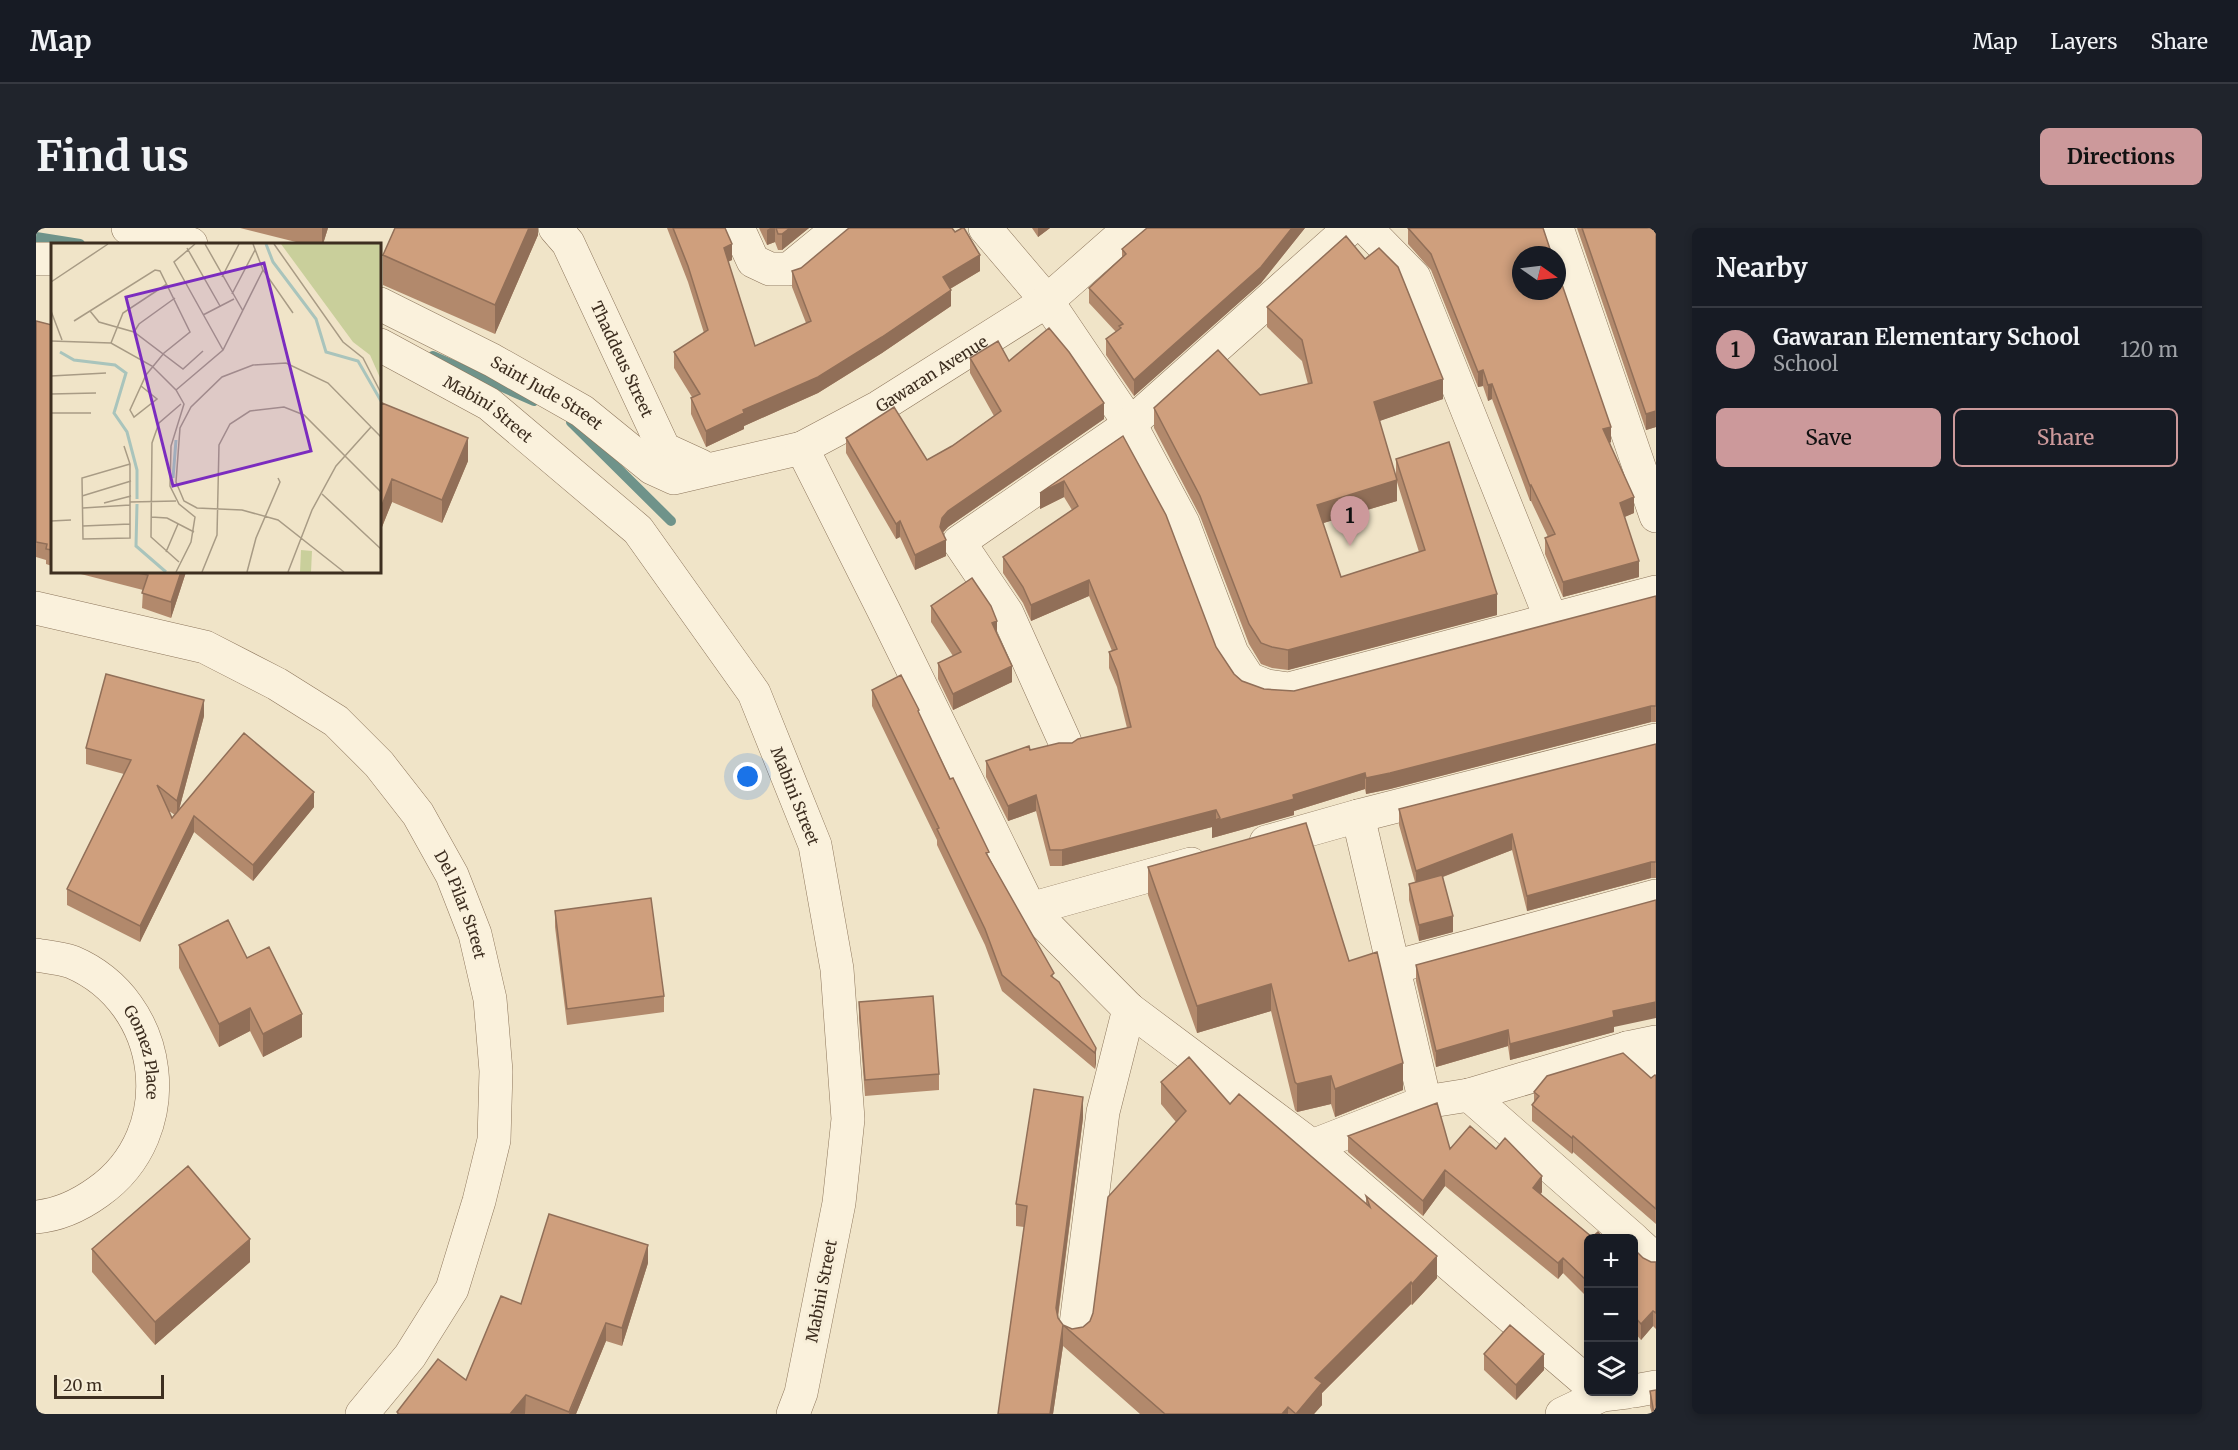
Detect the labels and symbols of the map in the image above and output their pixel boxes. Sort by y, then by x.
inset map [51,243,381,573]
north arrow [1512,246,1566,300]
street label: Thaddeus Street [587,298,658,421]
street label: Gawaran Avenue [872,331,991,417]
street label: Saint Jude Street [487,351,607,434]
street label: Mabini Street [440,371,537,447]
pin: 1 [1330,496,1370,546]
street label: Mabini Street [767,744,824,849]
your location [733,762,762,791]
street label: Del Pilar Street [430,847,491,962]
street label: Gomez Place [119,1001,163,1100]
street label: Mabini Street [801,1237,841,1344]
scale bar [54,1372,164,1400]

